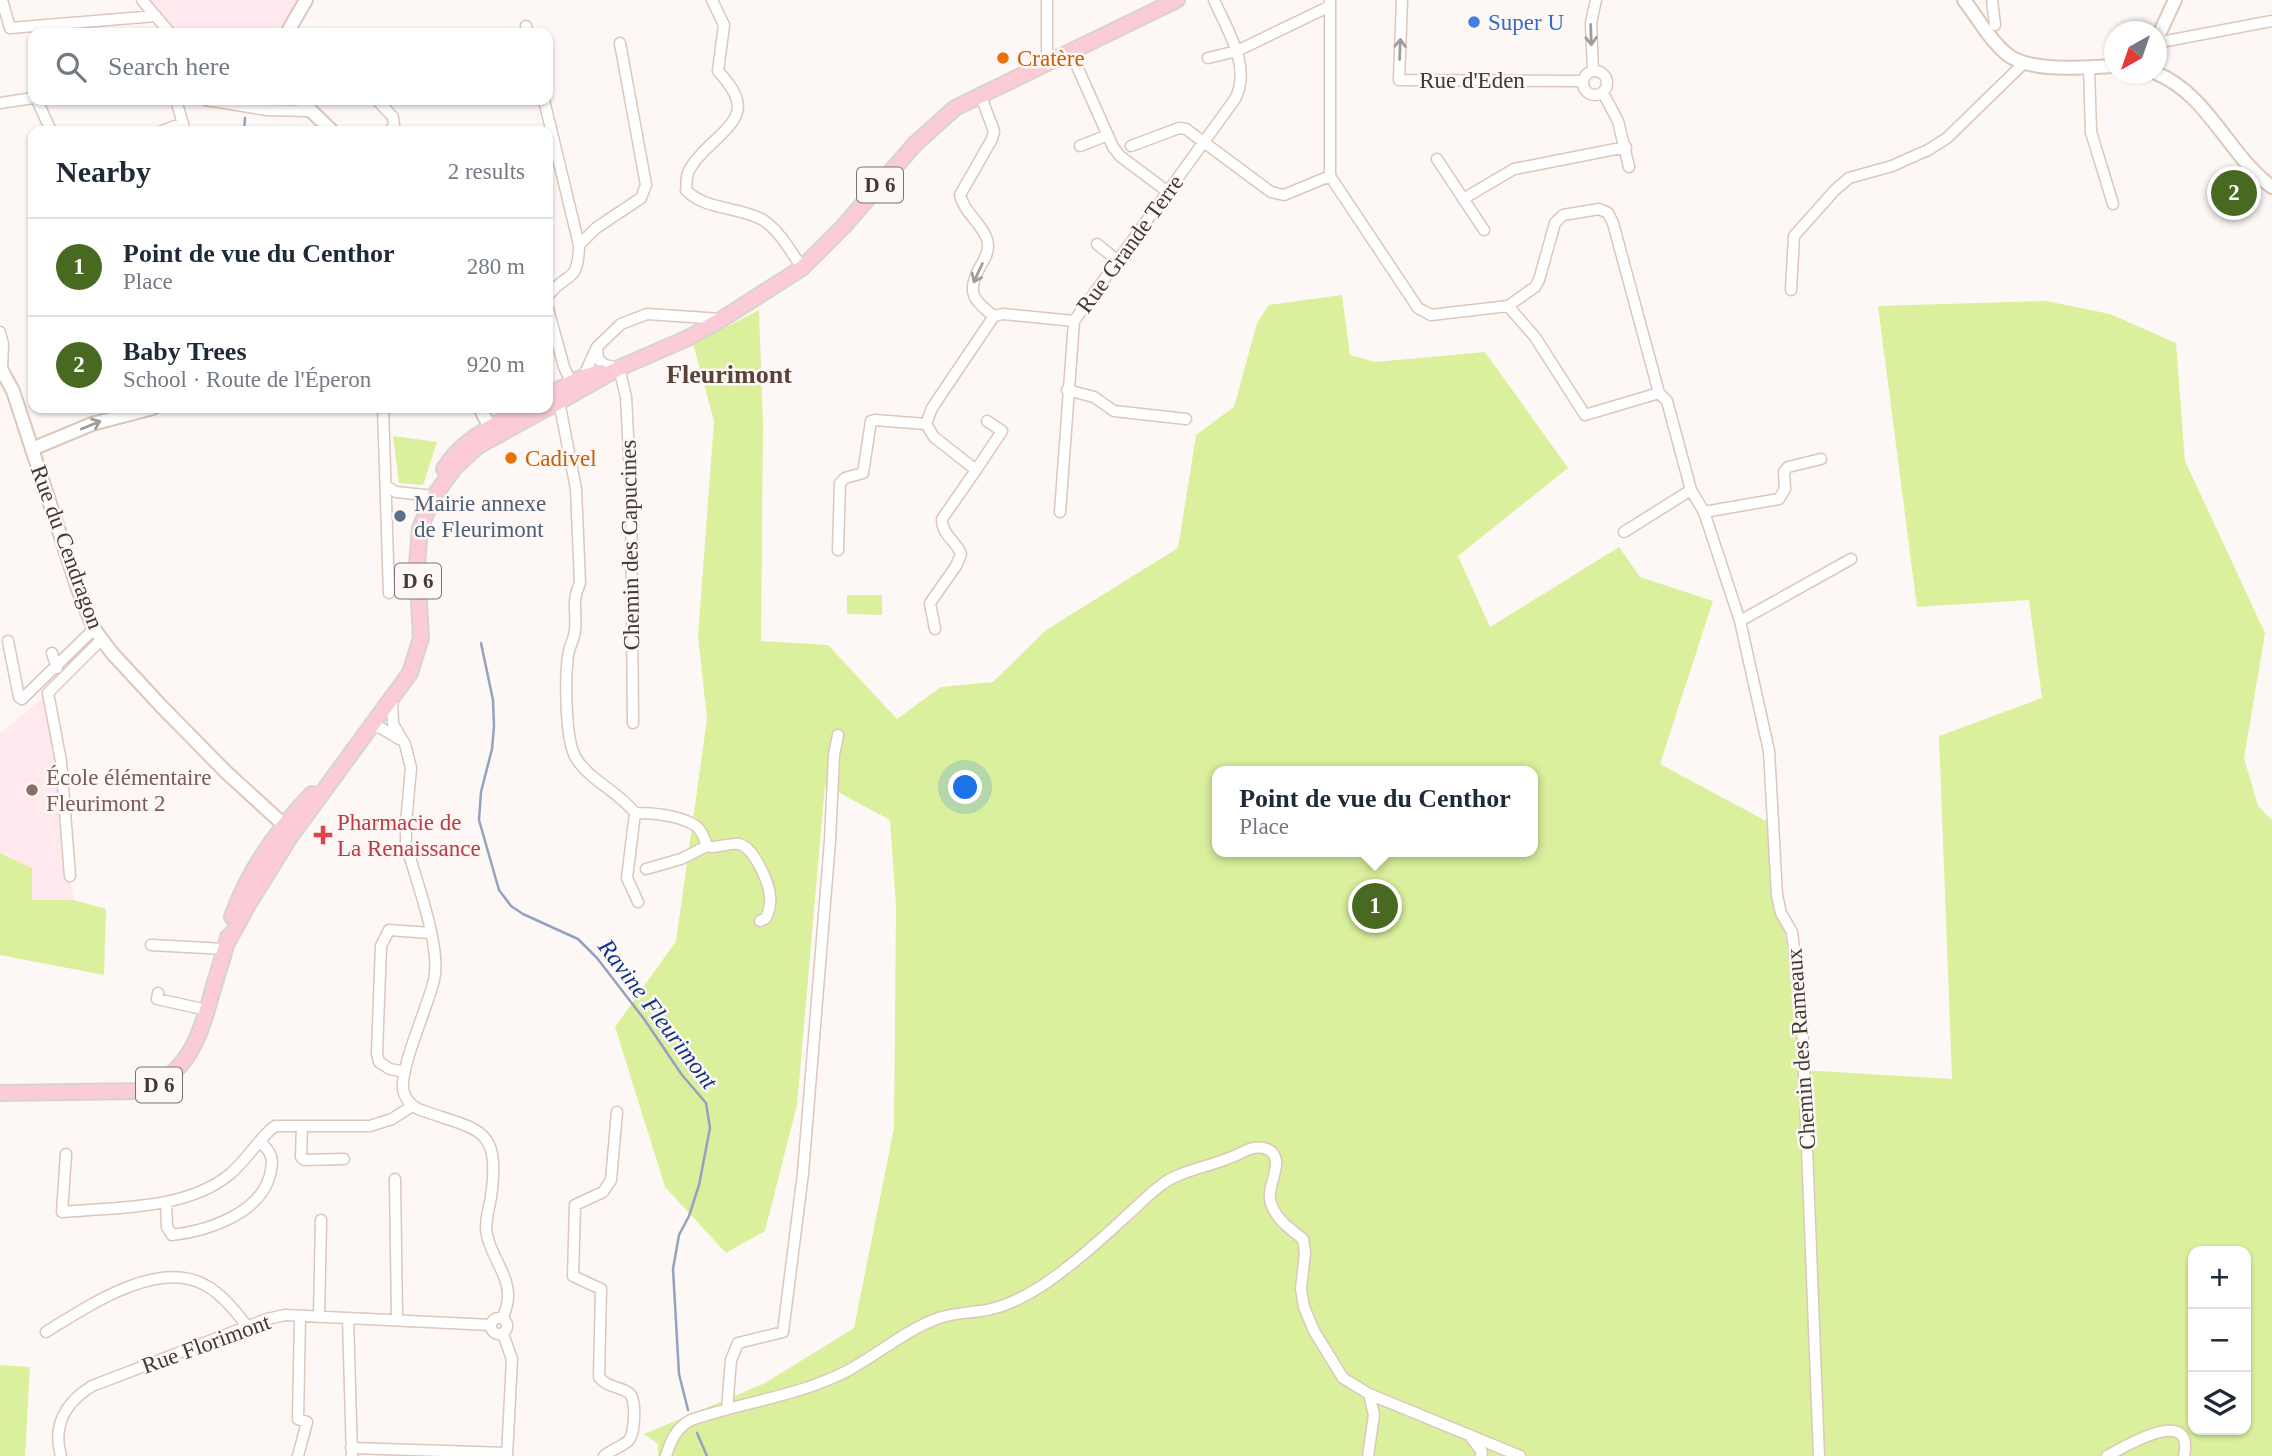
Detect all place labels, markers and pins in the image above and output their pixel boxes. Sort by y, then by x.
place label: Super U [1488,10,1564,35]
marker: Super U [1466,14,1482,30]
place label: Cratère [1017,46,1085,71]
marker: Cratère [995,50,1011,66]
pin: 2 [2211,167,2257,219]
place label: Cadivel [525,446,597,471]
marker: Cadivel [503,450,519,466]
place label: Mairie annexe de Fleurimont [414,491,546,542]
marker: Mairie annexe de Fleurimont [392,508,408,524]
place label: École élémentaire Fleurimont 2 [46,765,211,816]
marker: École élémentaire Fleurimont 2 [24,782,40,798]
place label: Pharmacie de La Renaissance [337,810,481,861]
marker: Pharmacie de La Renaissance [315,827,331,843]
pin: 1 [1352,880,1398,932]

